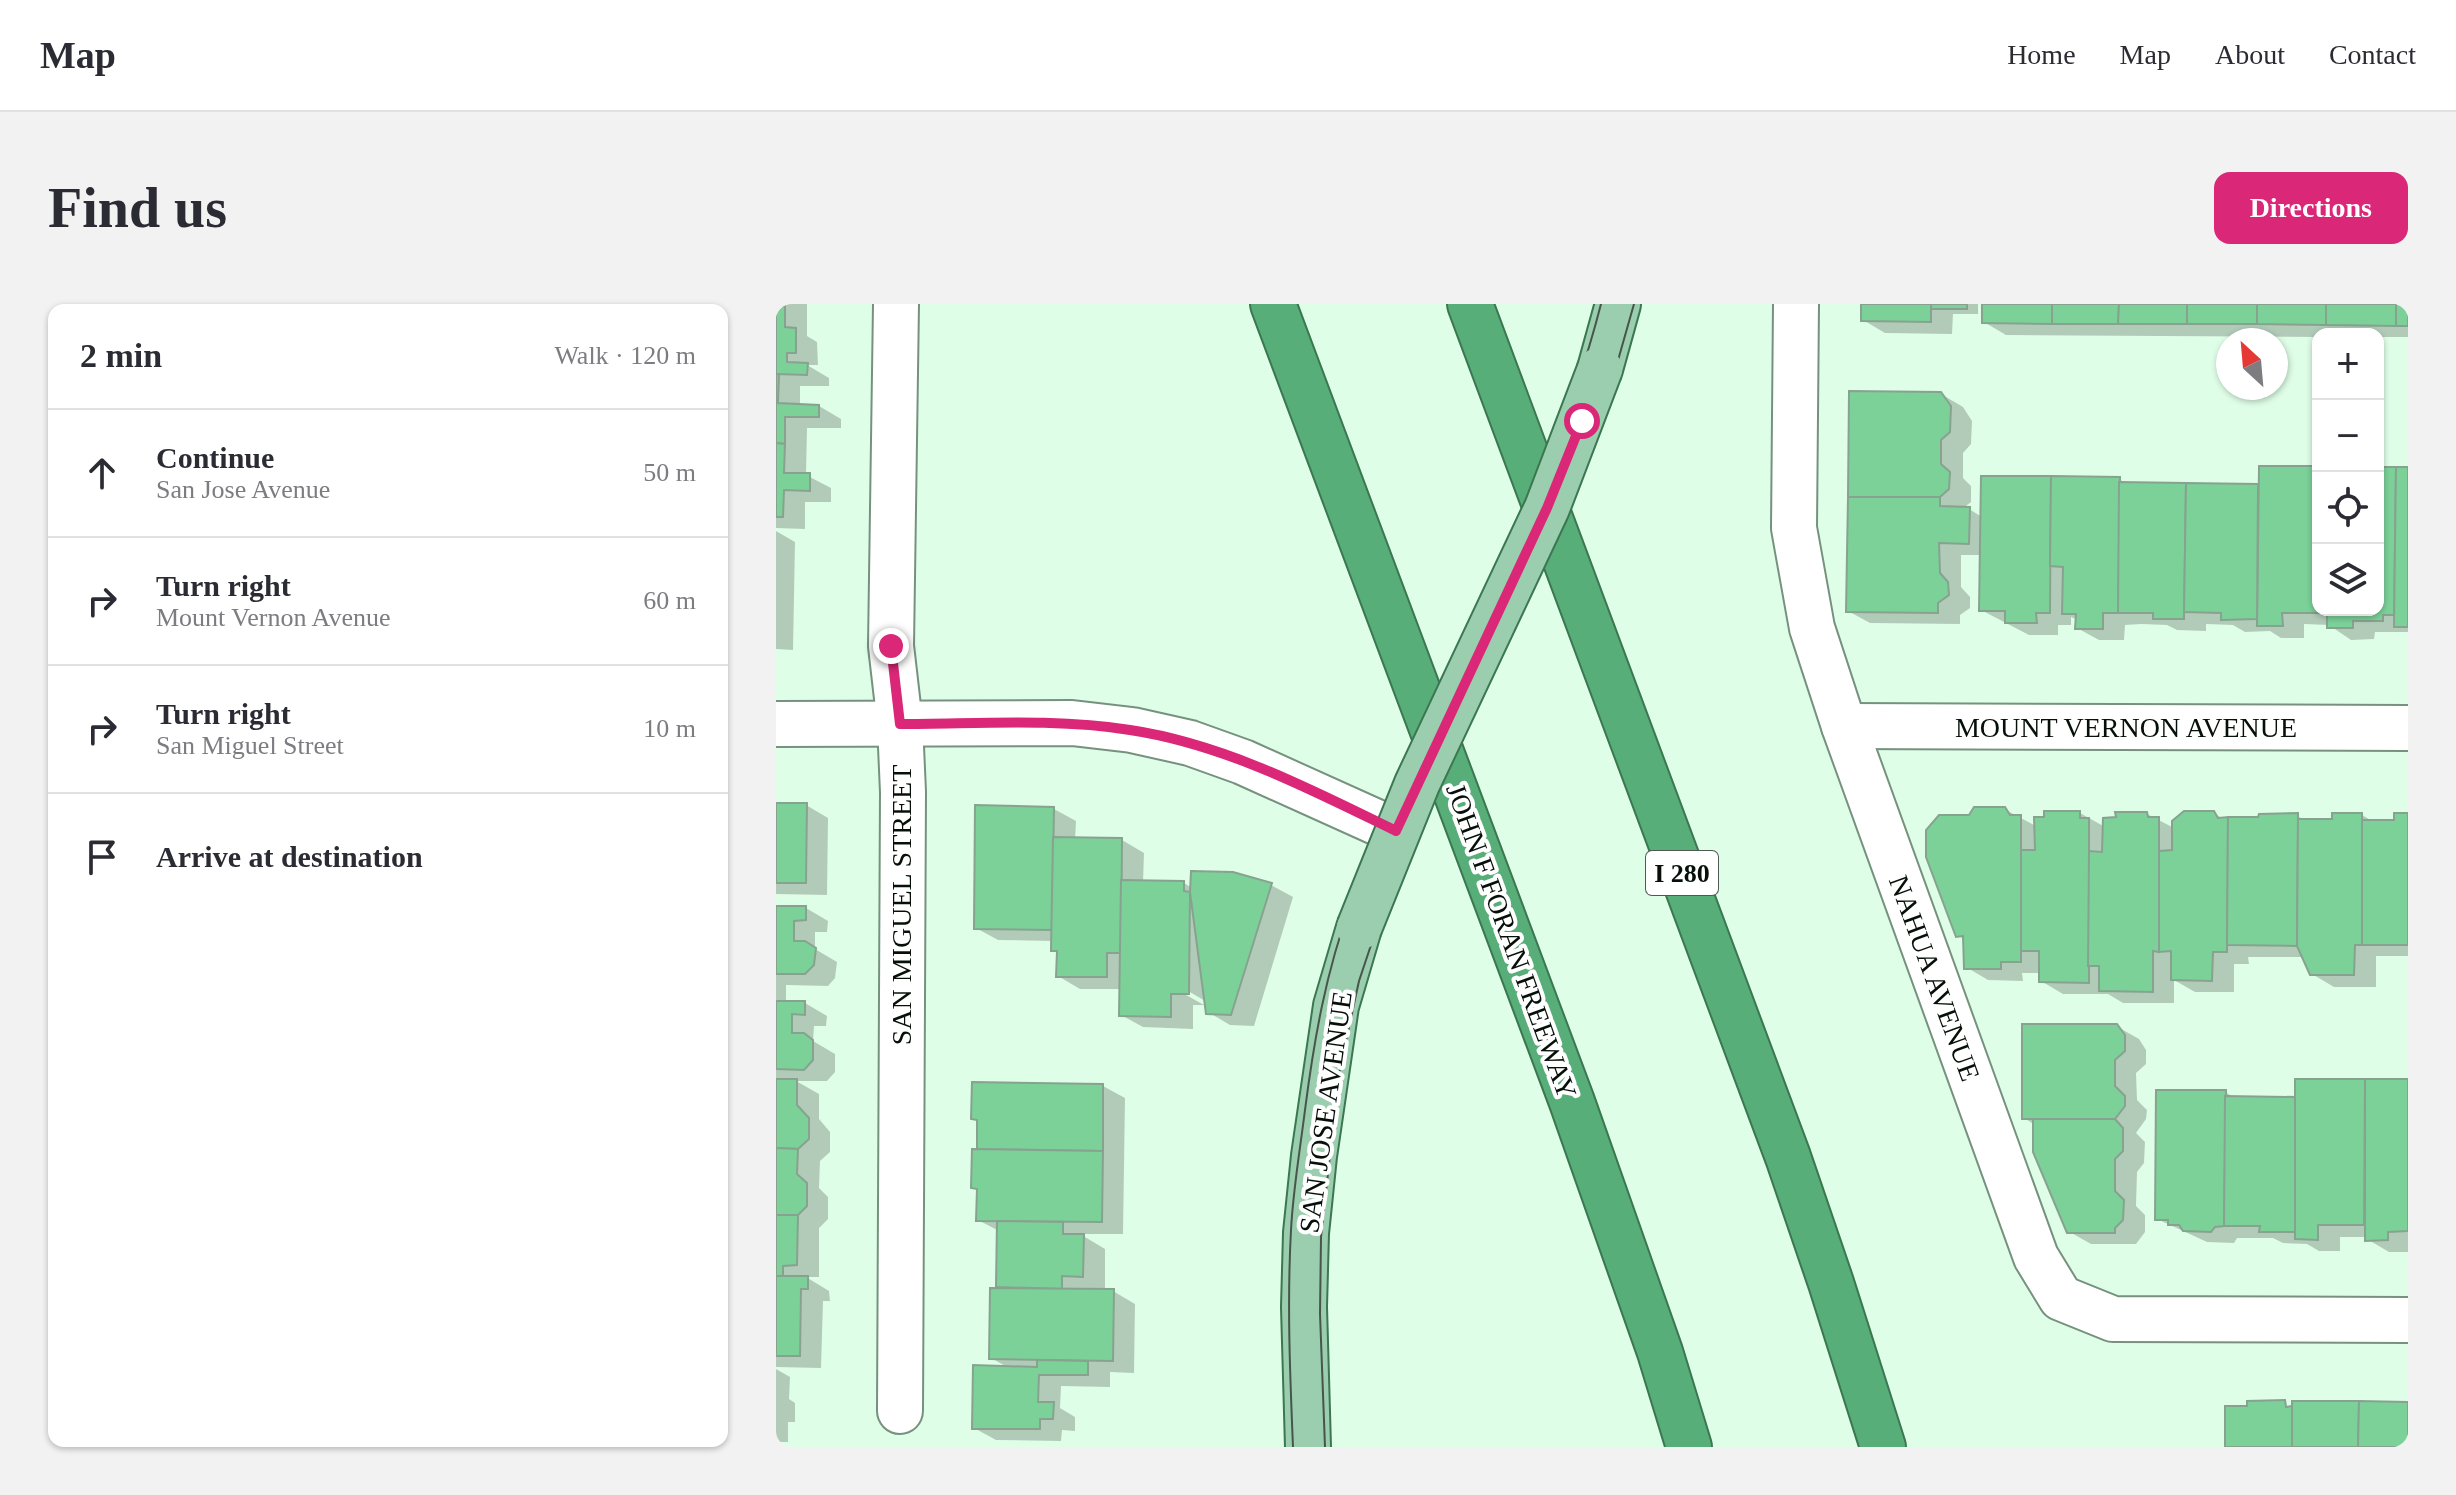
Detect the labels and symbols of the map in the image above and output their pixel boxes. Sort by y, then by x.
north arrow [2216,328,2288,400]
route start [1564,403,1600,439]
route end [873,628,909,664]
street label: MOUNT VERNON AVENUE [1955,712,2297,743]
street label: SAN MIGUEL STREET [886,765,917,1045]
street label: JOHN F FORAN FREEWAY [1440,780,1583,1103]
road number: I 280 [1646,851,1718,895]
street label: NAHUA AVENUE [1883,871,1986,1085]
street label: SAN JOSE AVENUE [1293,989,1358,1235]

